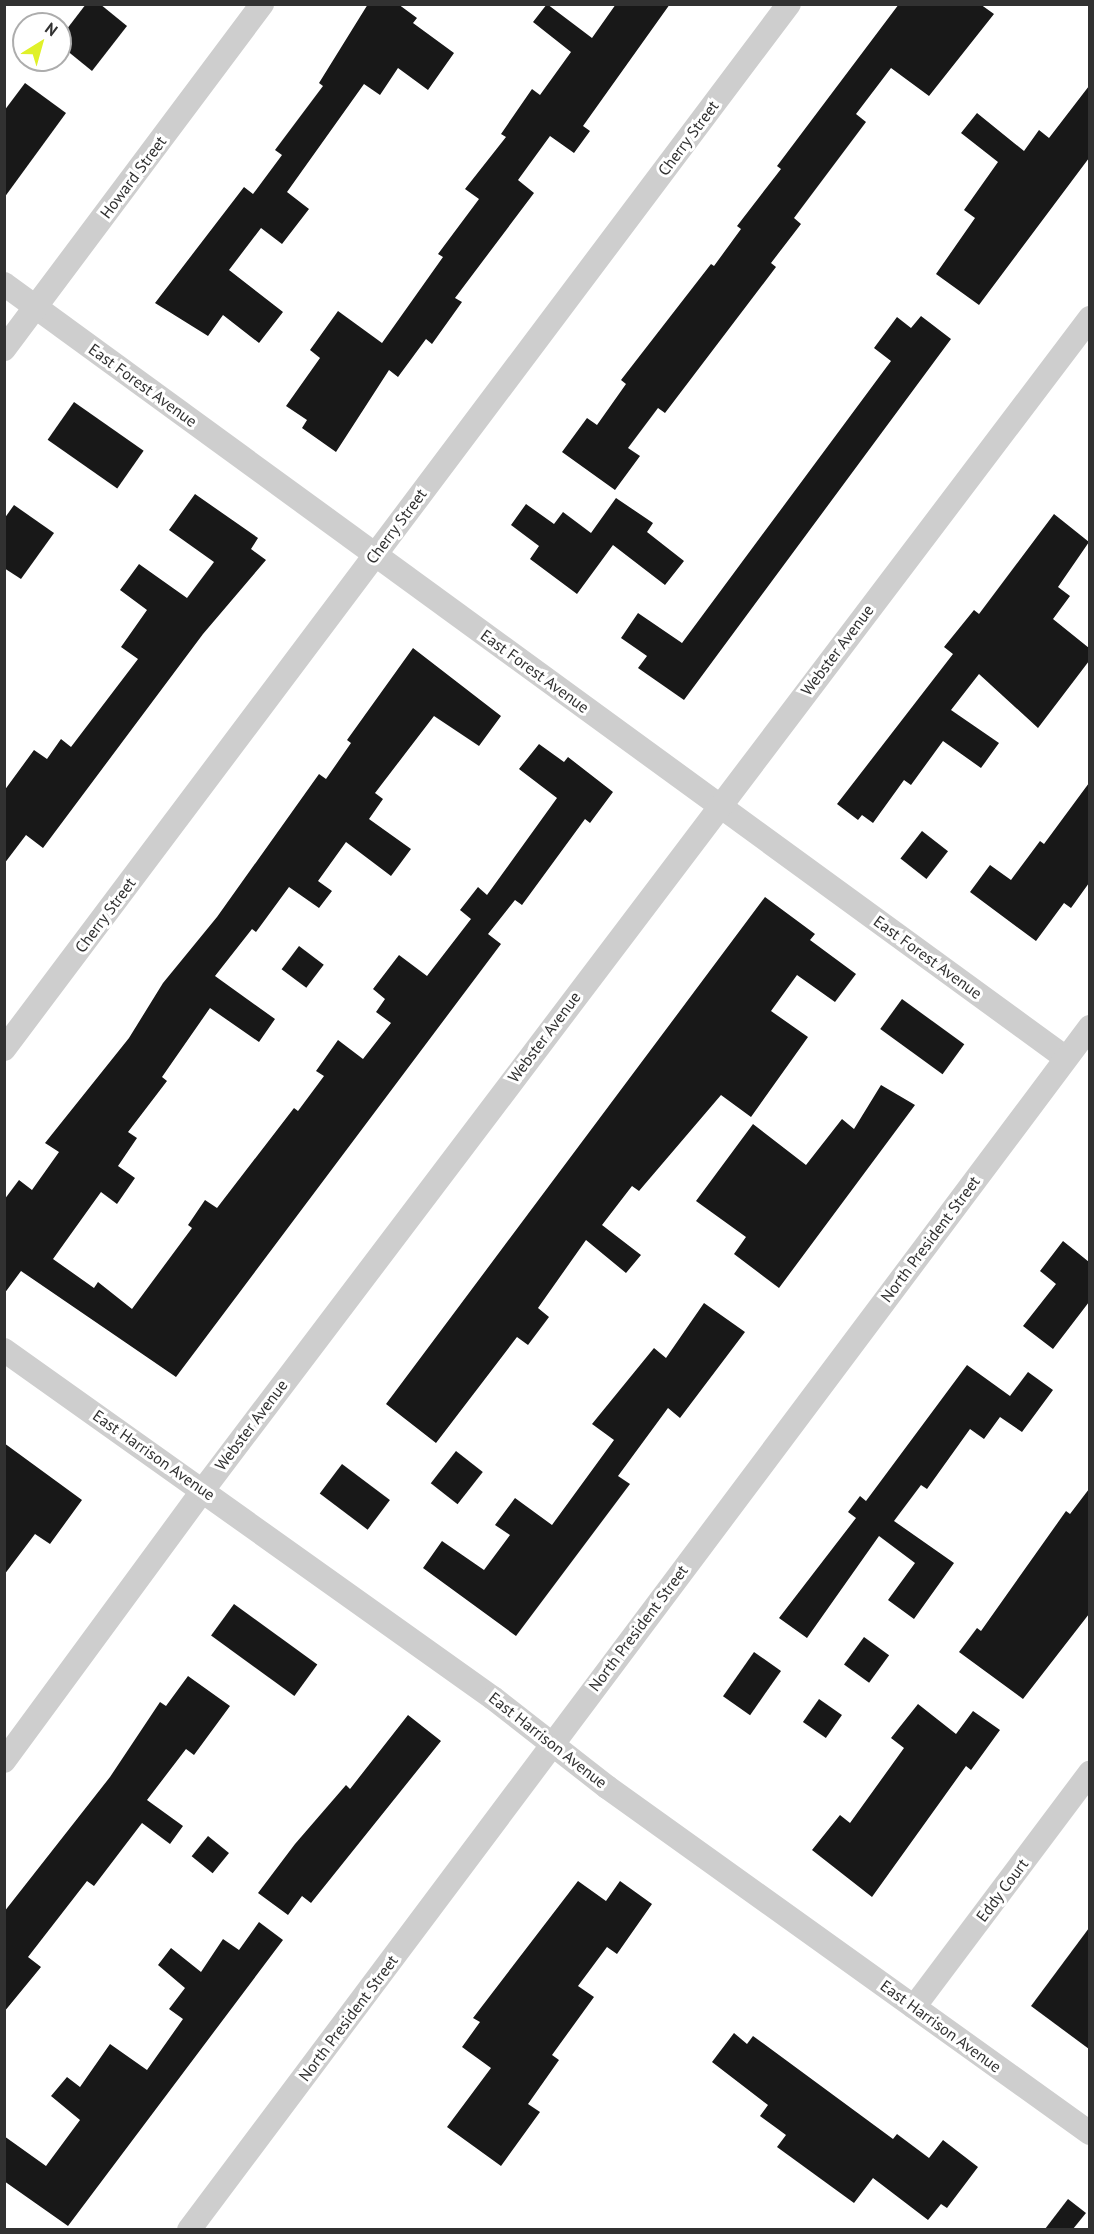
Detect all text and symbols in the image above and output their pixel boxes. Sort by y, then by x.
north arrow [12,12,72,72]
text: N [41,18,62,40]
street label: Cherry Street [653,96,723,180]
street label: Howard Street [96,132,170,222]
street label: East Forest Avenue [85,339,201,431]
street label: Cherry Street [361,484,431,568]
street label: Webster Avenue [796,601,878,699]
street label: East Forest Avenue [477,625,593,717]
street label: Cherry Street [70,873,140,957]
street label: East Forest Avenue [870,911,986,1003]
street label: Webster Avenue [503,988,585,1086]
street label: North President Street [876,1172,984,1306]
street label: Webster Avenue [210,1376,292,1474]
street label: East Harrison Avenue [89,1406,219,1504]
street label: North President Street [584,1561,692,1695]
street label: East Harrison Avenue [485,1688,611,1792]
street label: Eddy Court [972,1854,1032,1926]
street label: North President Street [294,1951,402,2085]
street label: East Harrison Avenue [877,1976,1005,2076]

